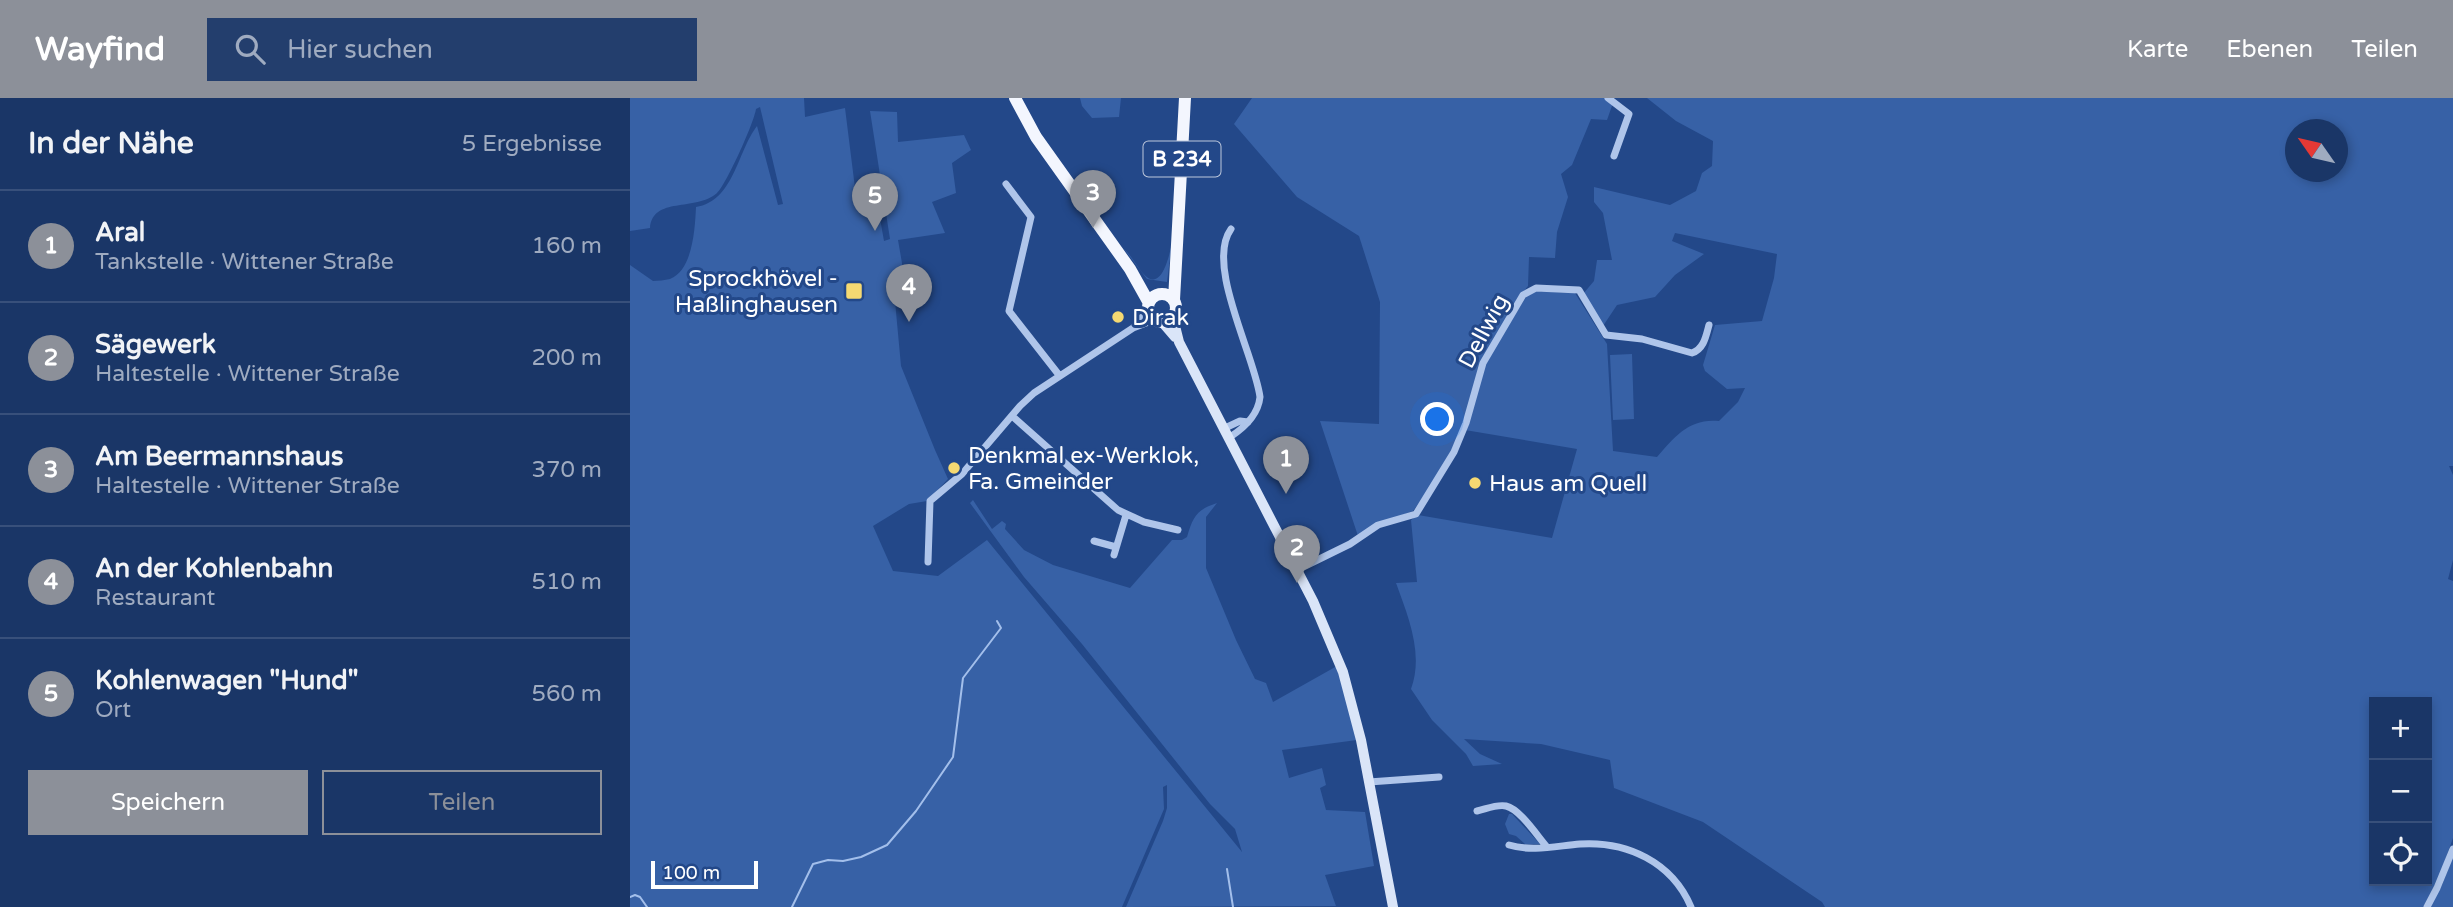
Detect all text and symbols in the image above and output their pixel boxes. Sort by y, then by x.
search box [207,18,697,81]
text: Wayfind [35,30,165,69]
icon: search [231,30,269,68]
text: Hier suchen [287,34,433,65]
text: Karte [2127,35,2188,64]
text: Ebenen [2226,35,2313,64]
text: Teilen [2351,35,2418,64]
north arrow [2285,119,2348,182]
text: In der Nähe [28,125,194,162]
text: 5 Ergebnisse [462,130,602,158]
road number: B 234 [1144,141,1220,176]
pin: 3 [1070,170,1116,228]
pin: 5 [852,173,898,231]
text: Aral [95,217,145,248]
text: 1 [44,232,58,260]
text: 160 m [532,232,602,260]
text: Tankstelle · Wittener Straße [95,248,394,276]
pin: 4 [886,264,932,322]
place label: Sprockhövel - Haßlinghausen [675,265,838,319]
marker: Sprockhövel - Haßlinghausen [844,281,864,301]
street label: Dellwig [1453,290,1515,373]
place label: Dirak [1132,304,1189,332]
marker: Dirak [1110,309,1126,325]
text: Sägewerk [95,329,216,360]
text: 2 [44,344,58,372]
text: 200 m [532,344,602,372]
text: Haltestelle · Wittener Straße [95,360,400,388]
your location [1420,402,1454,436]
pin: 1 [1263,436,1309,494]
text: Am Beermannshaus [95,441,343,472]
place label: Denkmal ex-Werklok, Fa. Gmeinder [968,442,1199,496]
text: 3 [44,456,58,484]
text: 370 m [532,456,602,484]
marker: Denkmal ex-Werklok, Fa. Gmeinder [946,460,962,476]
place label: Haus am Quell [1489,470,1647,498]
text: Haltestelle · Wittener Straße [95,472,400,500]
marker: Haus am Quell [1467,475,1483,491]
pin: 2 [1274,525,1320,583]
text: An der Kohlenbahn [95,553,333,584]
text: 4 [44,568,58,596]
text: 510 m [532,568,602,596]
text: Restaurant [95,584,215,612]
text: Kohlenwagen "Hund" [95,665,358,696]
text: 5 [44,680,58,708]
text: 560 m [532,680,602,708]
text: Ort [95,696,131,724]
map controls [2369,697,2432,886]
button: + [2369,697,2432,760]
button: − [2369,760,2432,823]
button: Speichern [28,770,308,835]
button: Teilen [322,770,602,835]
button: locate [2369,823,2432,886]
scale bar [651,858,758,890]
text: 100 m [662,862,720,884]

